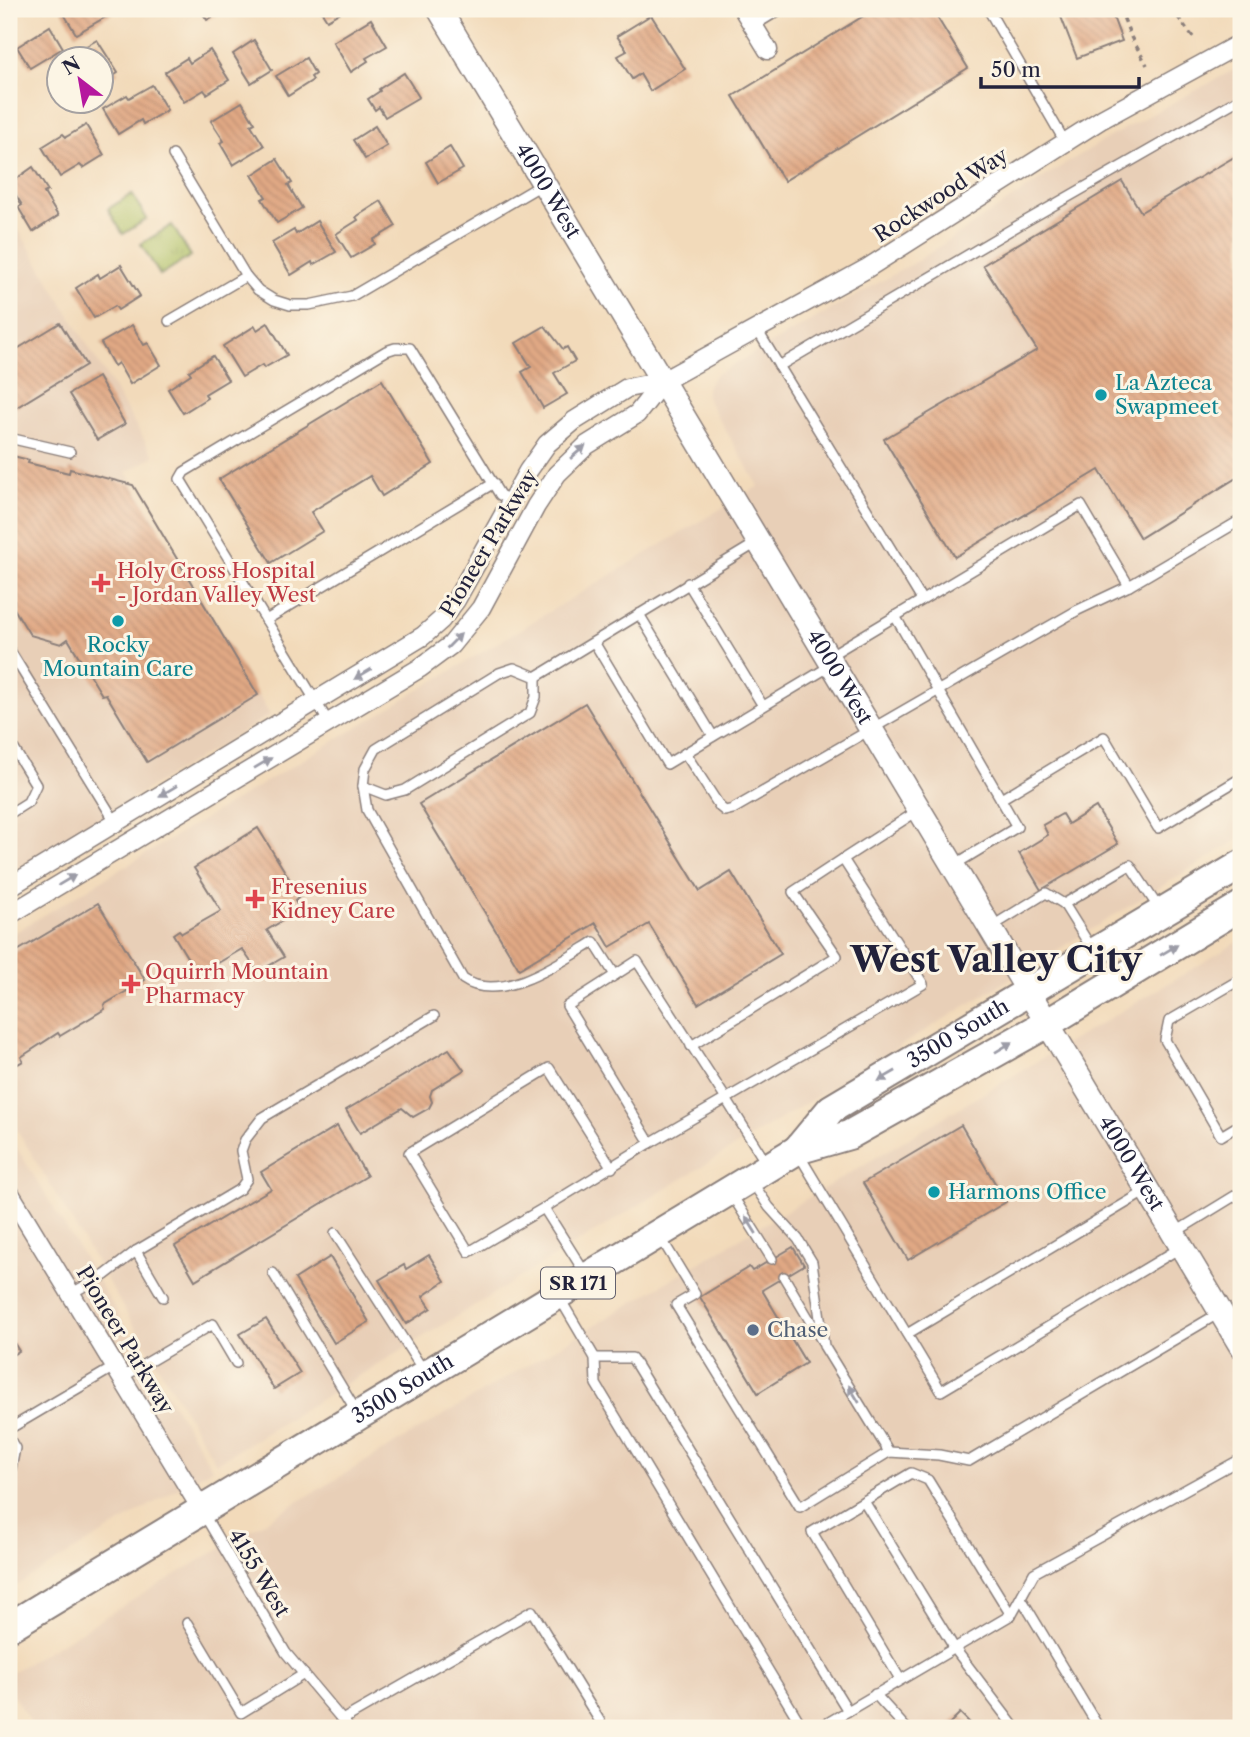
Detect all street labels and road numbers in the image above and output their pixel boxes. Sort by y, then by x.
street label: 4000 West [510,138,587,243]
street label: Rockwood Way [869,142,1012,247]
street label: Pioneer Parkway [435,464,543,621]
street label: 4000 West [802,625,879,729]
street label: 3500 South [902,993,1013,1073]
street label: 4000 West [1094,1111,1170,1216]
street label: Pioneer Parkway [71,1261,180,1418]
road number: SR 171 [541,1268,615,1298]
street label: 3500 South [347,1348,458,1429]
street label: 4155 West [223,1524,296,1622]

